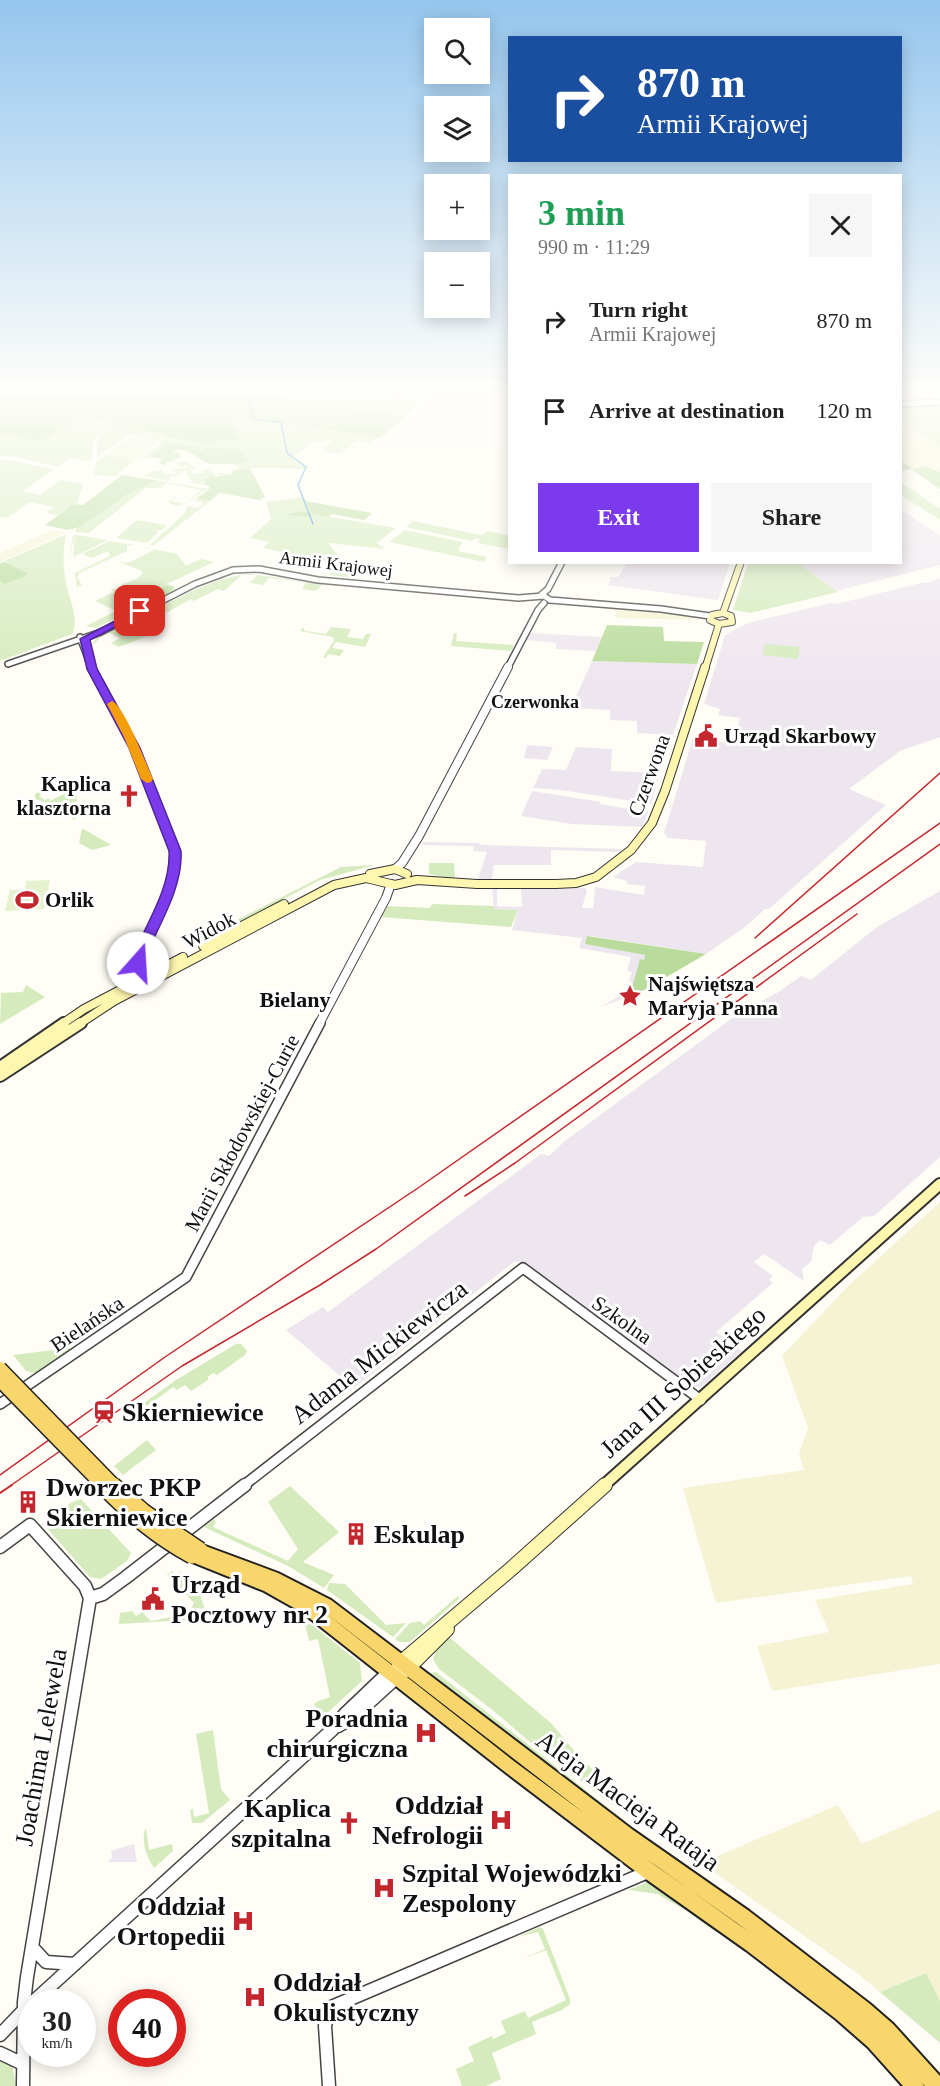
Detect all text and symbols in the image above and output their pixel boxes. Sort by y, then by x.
map controls [424,18,490,318]
button: search [424,18,490,84]
icon: right [538,60,616,138]
text: 870 m [637,60,746,106]
button: layers [424,96,490,162]
text: Armii Krajowej [637,109,809,139]
button: + [424,174,490,240]
text: 3 min [538,193,625,233]
button: close [809,194,872,257]
text: 990 m · 11:29 [538,236,650,258]
button: − [424,252,490,318]
text: Turn right [589,297,688,322]
icon: right [538,305,571,338]
text: 870 m [816,308,872,333]
text: Armii Krajowej [589,323,716,345]
icon: arrive [538,395,571,428]
text: Arrive at destination [589,398,785,423]
text: 120 m [816,398,872,423]
button: Exit [538,483,699,552]
button: Share [711,483,872,552]
street label: Armii Krajowej [278,547,394,581]
pin [114,585,165,636]
icon: arrive [123,594,156,627]
district label: Czerwonka [491,692,579,712]
public building icon: Urząd Skarbowy [693,723,719,749]
place label: Urząd Skarbowy [724,724,877,748]
street label: Czerwona [623,730,675,819]
place label: Kaplica klasztorna [17,772,112,820]
church icon: Kaplica klasztorna [116,783,142,809]
sports icon: Orlik [14,887,40,913]
place label: Orlik [45,888,94,912]
street label: Widok [178,906,240,954]
position arrow [106,931,170,995]
place label: Najświętsza Maryja Panna [648,972,779,1020]
place icon: Najświętsza Maryja Panna [617,983,643,1009]
district label: Bielany [260,987,330,1012]
street label: Marii Skłodowskiej-Curie [180,1030,304,1236]
street label: Adama Mickiewicza [285,1274,473,1430]
street label: Bielańska [46,1291,129,1357]
street label: Szkolna [587,1291,657,1350]
street label: Jana III Sobieskiego [594,1300,772,1464]
place label: Skierniewice [122,1398,264,1427]
station icon: Skierniewice [91,1399,117,1425]
place label: Dworzec PKP Skierniewice [46,1473,201,1532]
building icon: Dworzec PKP Skierniewice [15,1489,41,1515]
place label: Eskulap [374,1520,465,1549]
building icon: Eskulap [343,1521,369,1547]
place label: Urząd Pocztowy nr 2 [171,1570,328,1629]
public building icon: Urząd Pocztowy nr 2 [140,1586,166,1612]
street label: Joachima Lelewela [9,1646,73,1848]
place label: Poradnia chirurgiczna [266,1704,408,1763]
hospital icon: Poradnia chirurgiczna [413,1720,439,1746]
street label: Aleja Macieja Rataja [531,1725,726,1877]
place label: Oddział Nefrologii [372,1791,484,1850]
place label: Kaplica szpitalna [231,1794,331,1853]
hospital icon: Oddział Nefrologii [488,1807,514,1833]
church icon: Kaplica szpitalna [336,1810,362,1836]
place label: Szpital Wojewódzki Zespolony [402,1859,622,1918]
hospital icon: Szpital Wojewódzki Zespolony [371,1875,397,1901]
place label: Oddział Ortopedii [117,1892,226,1951]
hospital icon: Oddział Ortopedii [230,1908,256,1934]
place label: Oddział Okulistyczny [273,1968,419,2027]
hospital icon: Oddział Okulistyczny [242,1984,268,2010]
speed limit sign: 40 [108,1989,186,2067]
text: 30 [42,2004,72,2037]
text: km/h [42,2035,72,2051]

